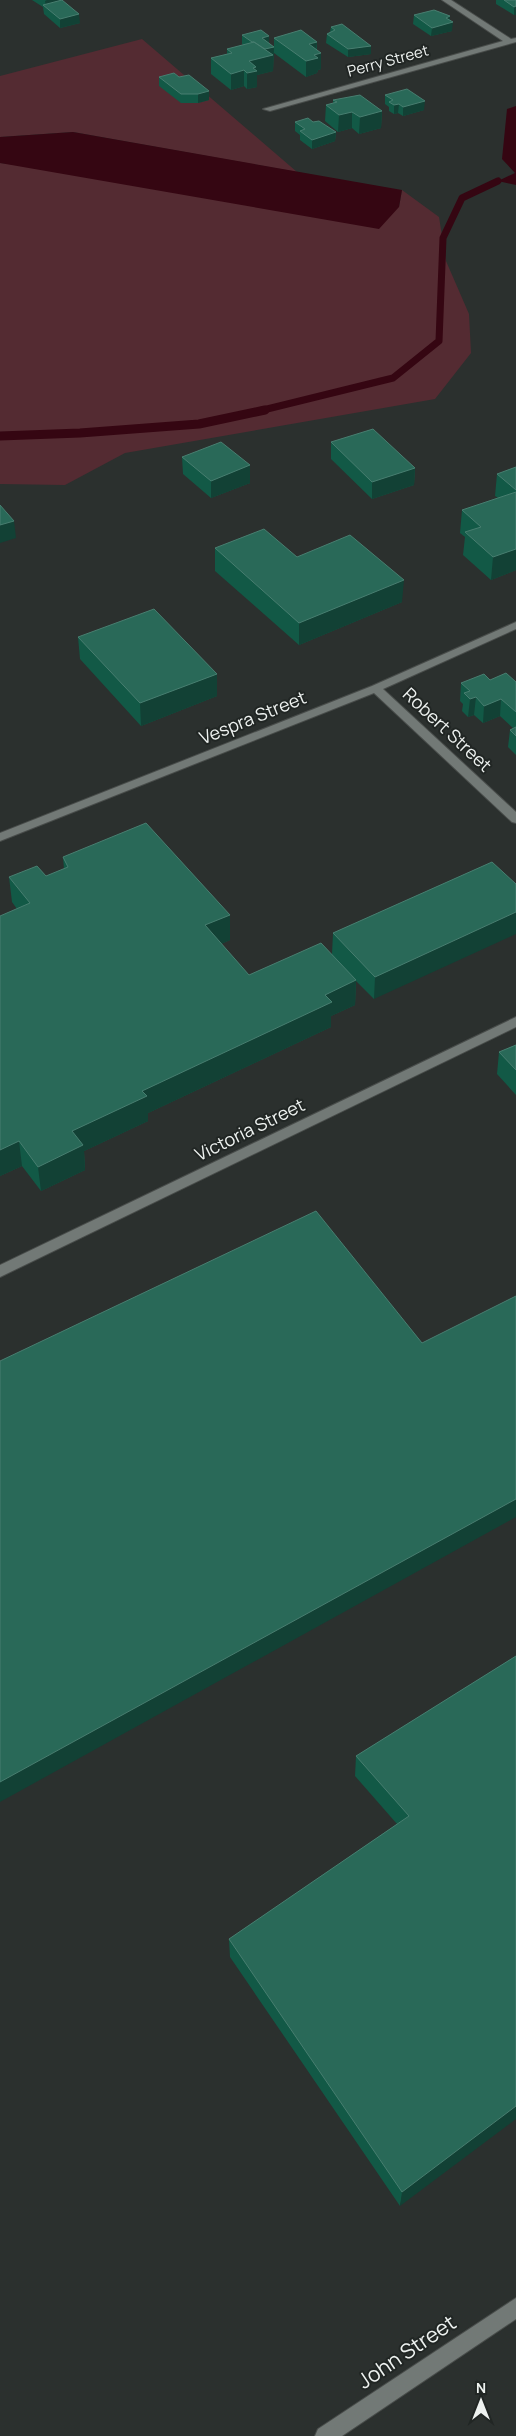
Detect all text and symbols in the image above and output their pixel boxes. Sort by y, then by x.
street label: Perry Street [345,40,431,81]
street label: Robert Street [398,682,497,777]
street label: Vespra Street [196,685,310,749]
street label: Victoria Street [191,1092,308,1166]
street label: John Street [352,2308,461,2394]
north arrow [456,2376,506,2426]
text: N [476,2378,486,2397]

